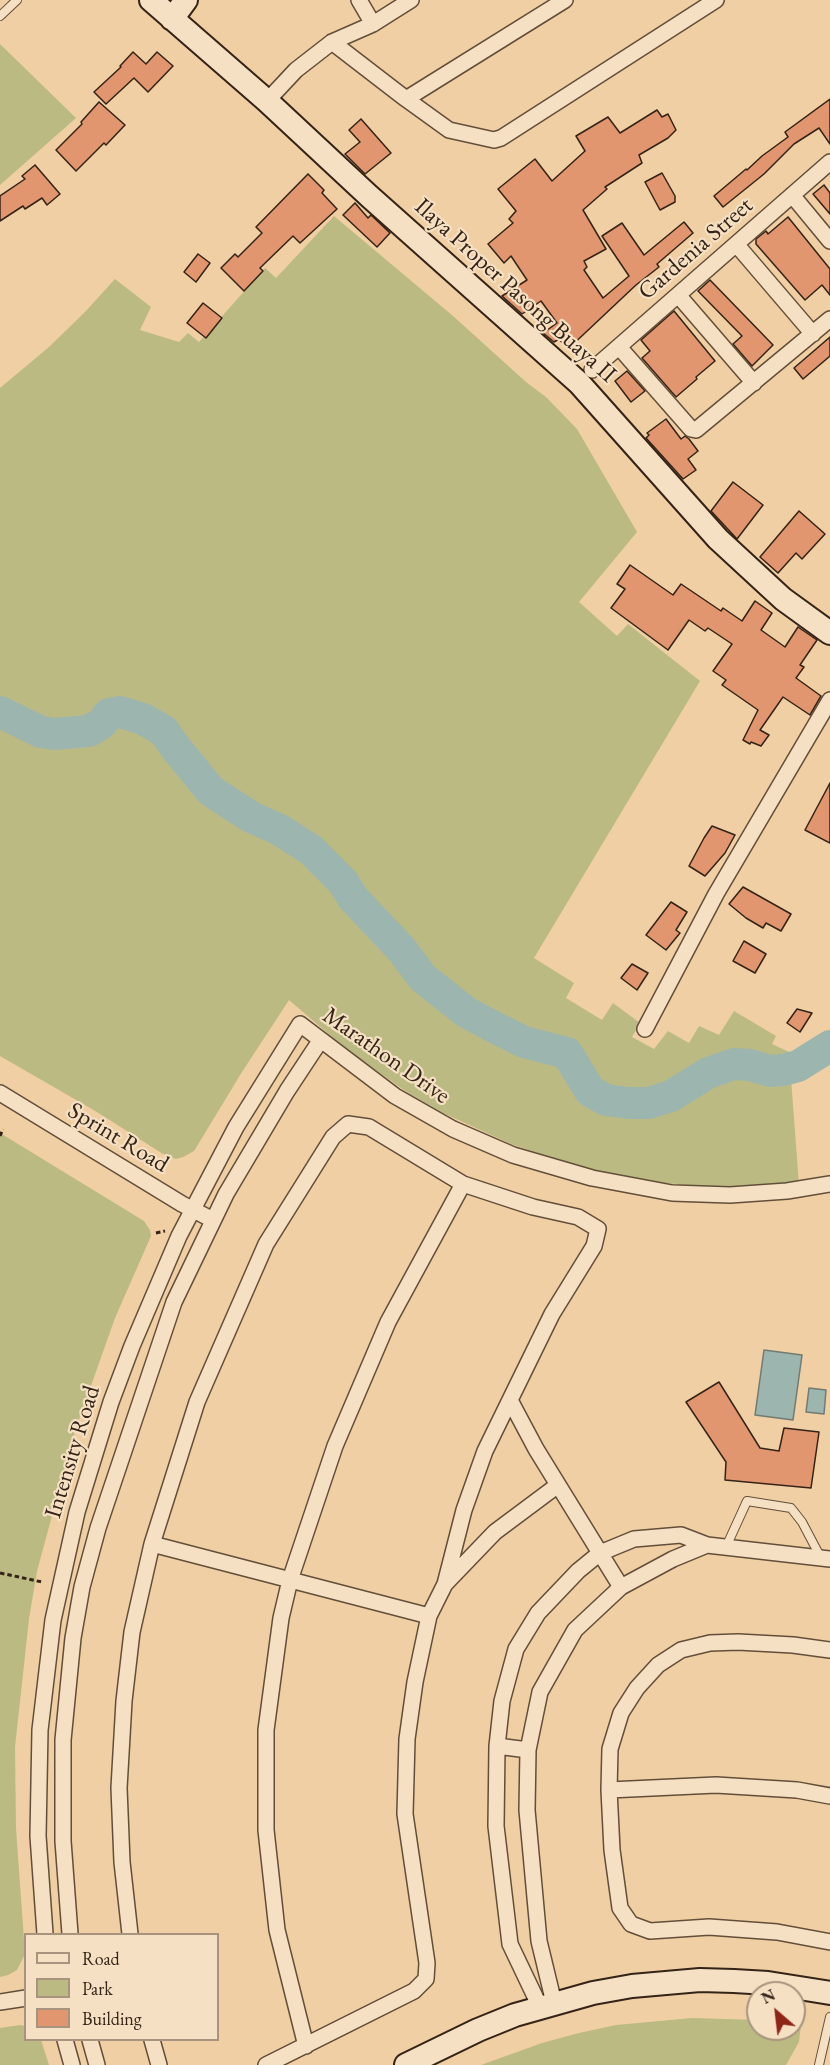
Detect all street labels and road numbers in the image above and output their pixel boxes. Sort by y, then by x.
street label: Gardenia Street [633,191,759,307]
street label: Ilaya Proper Pasong Buaya II [408,193,622,389]
street label: Marathon Drive [317,1002,455,1110]
street label: Sprint Road [62,1097,174,1179]
street label: Intensity Road [39,1382,107,1522]

